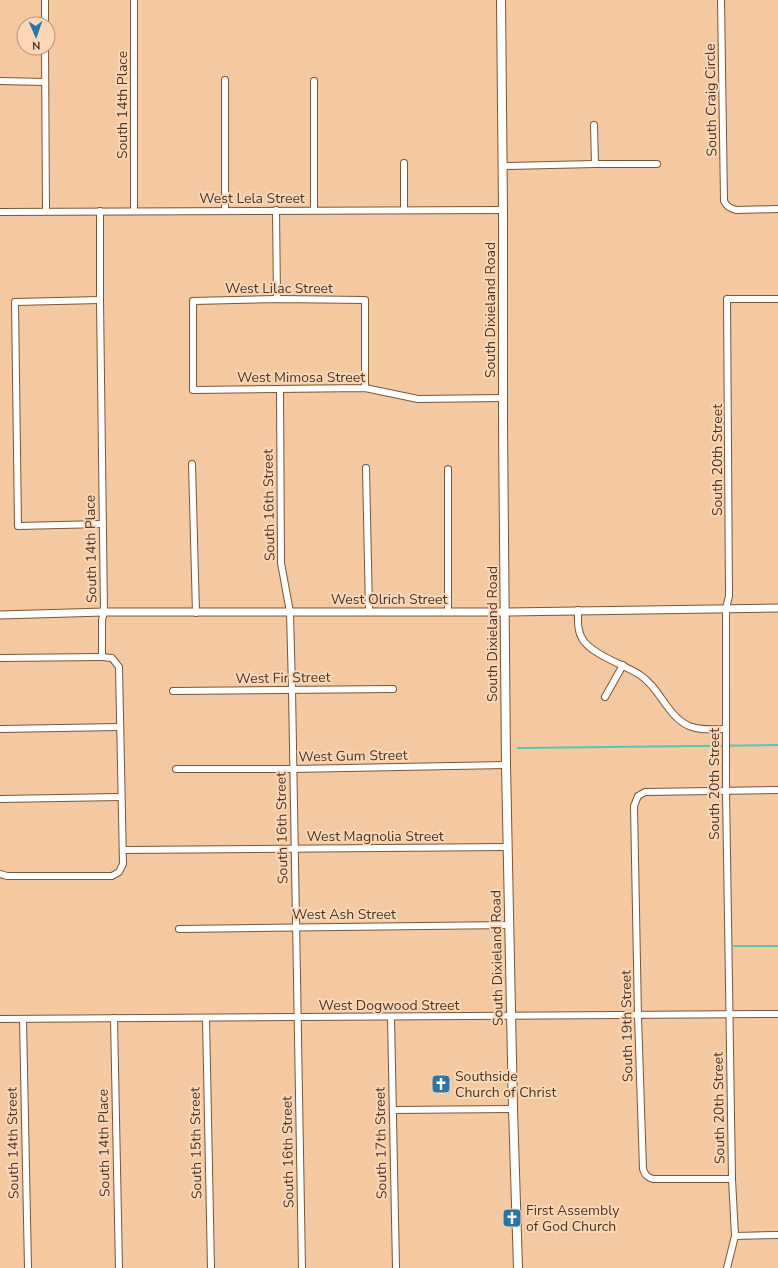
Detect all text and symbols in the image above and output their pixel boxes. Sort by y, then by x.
north arrow [16,16,56,56]
text: N [32,38,41,53]
street label: South Craig Circle [701,43,721,157]
street label: South 14th Place [113,51,132,159]
street label: West Lela Street [199,189,305,208]
street label: South Dixieland Road [481,242,500,378]
street label: West Lilac Street [225,279,333,298]
street label: West Mimosa Street [237,368,365,387]
street label: South 20th Street [708,404,727,516]
street label: South 16th Street [259,449,279,561]
street label: South 14th Place [81,495,101,603]
street label: South Dixieland Road [483,566,502,702]
street label: West Olrich Street [331,590,447,609]
street label: West Fir Street [235,668,331,688]
street label: South 20th Street [705,728,724,840]
street label: West Gum Street [298,746,408,766]
street label: South 16th Street [272,772,292,884]
street label: West Magnolia Street [306,827,444,846]
street label: South Dixieland Road [486,890,508,1026]
street label: West Ash Street [292,905,396,924]
street label: South 19th Street [617,970,637,1082]
street label: West Dogwood Street [319,996,459,1015]
street label: South 20th Street [709,1052,729,1164]
place label: Southside Church of Christ [455,1067,556,1102]
church icon: Southside Church of Christ [430,1073,452,1095]
street label: South 14th Street [3,1087,23,1199]
street label: South 15th Street [186,1087,206,1199]
street label: South 17th Street [371,1087,391,1199]
street label: South 14th Place [94,1089,114,1197]
street label: South 16th Street [278,1096,298,1208]
place label: First Assembly of God Church [526,1201,620,1236]
church icon: First Assembly of God Church [501,1207,523,1229]

